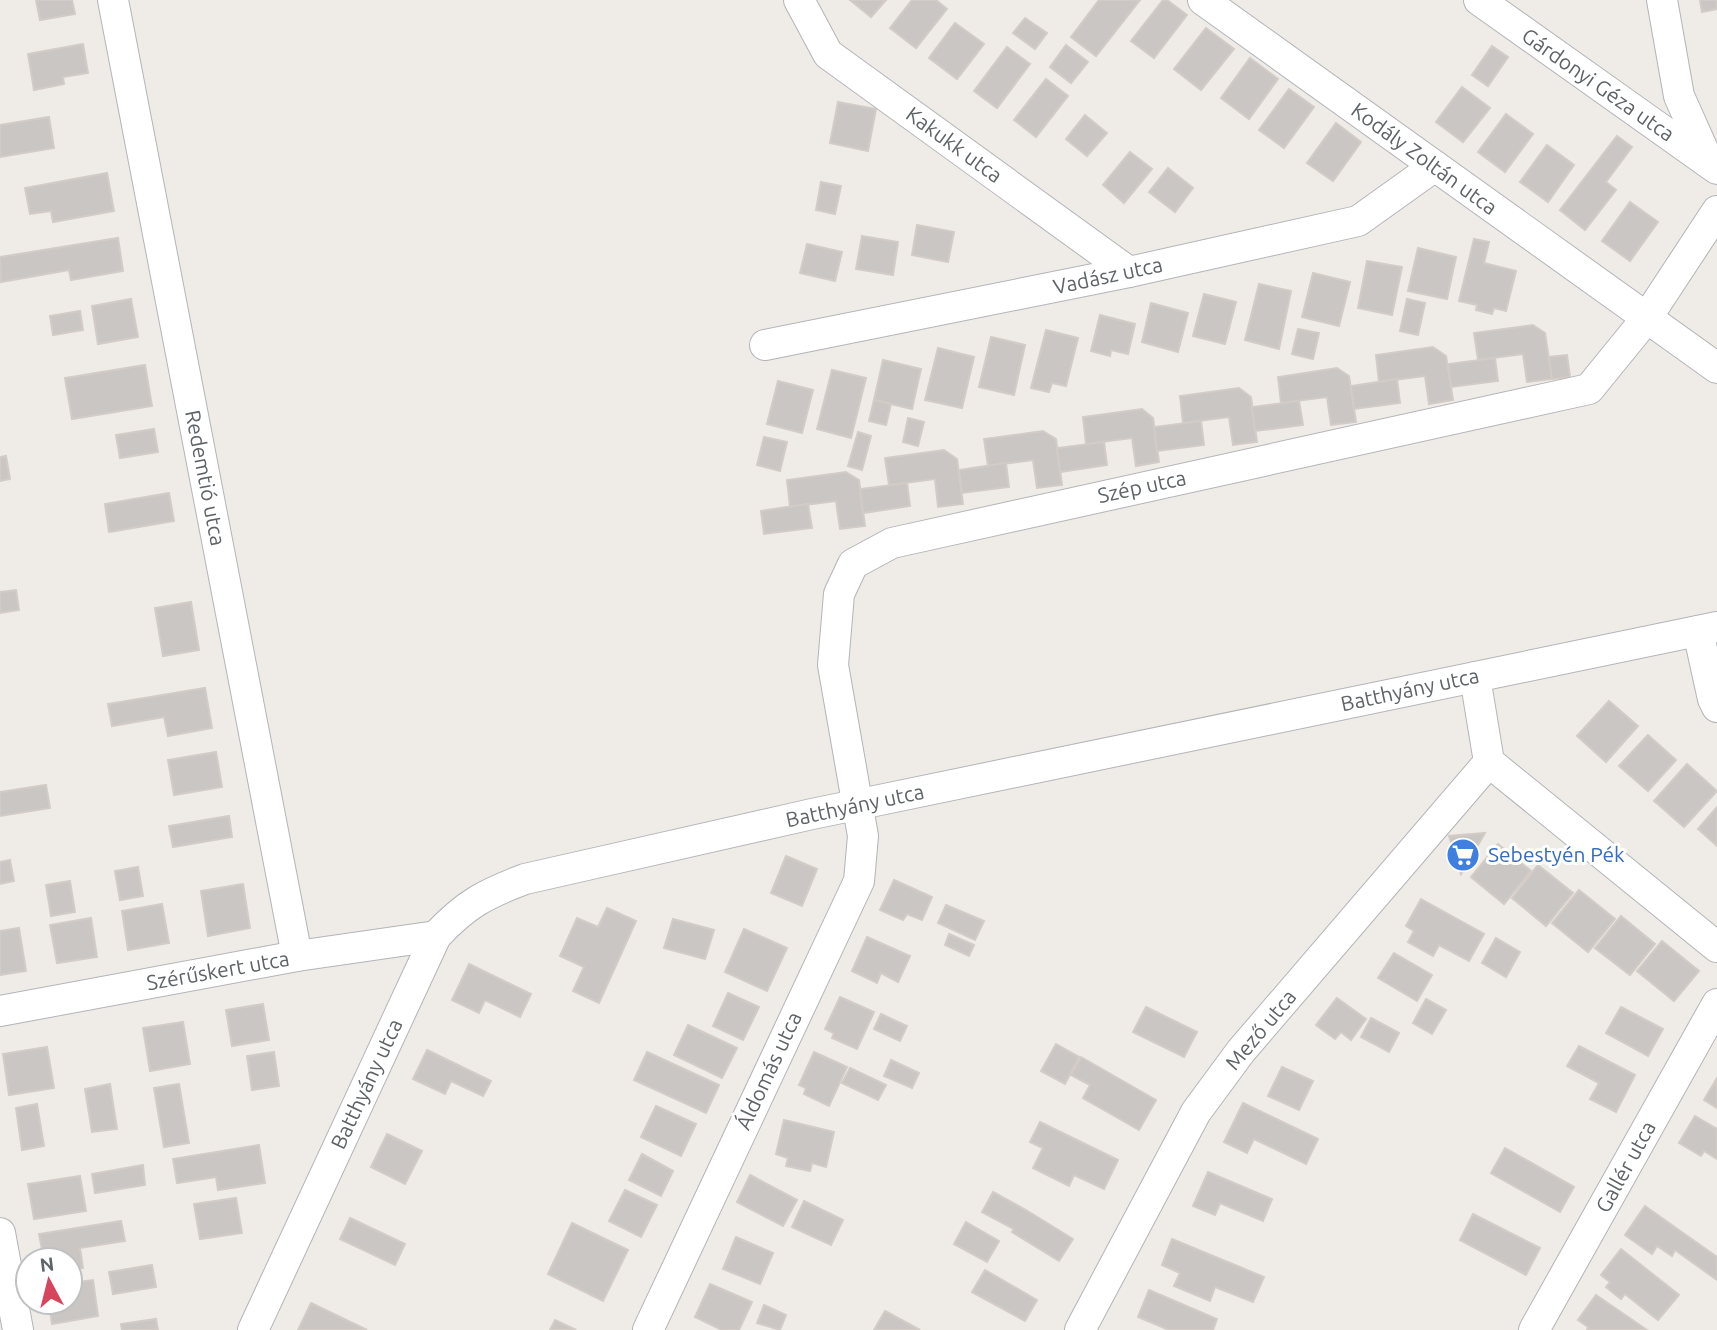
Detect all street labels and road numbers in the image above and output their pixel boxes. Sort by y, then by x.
street label: Gárdonyi Géza utca [1518,23,1679,146]
street label: Kodály Zoltán utca [1347,97,1502,219]
street label: Kakukk utca [902,101,1007,187]
street label: Vadász utca [1051,252,1165,298]
street label: Redemtió utca [181,408,231,548]
street label: Szép utca [1095,465,1188,507]
street label: Batthyány utca [1338,663,1481,715]
street label: Batthyány utca [783,779,926,831]
street label: Szérűskert utca [144,946,291,994]
street label: Mező utca [1220,984,1301,1074]
street label: Áldomás utca [730,1008,806,1133]
street label: Batthyány utca [325,1015,407,1152]
street label: Gallér utca [1590,1117,1660,1216]

